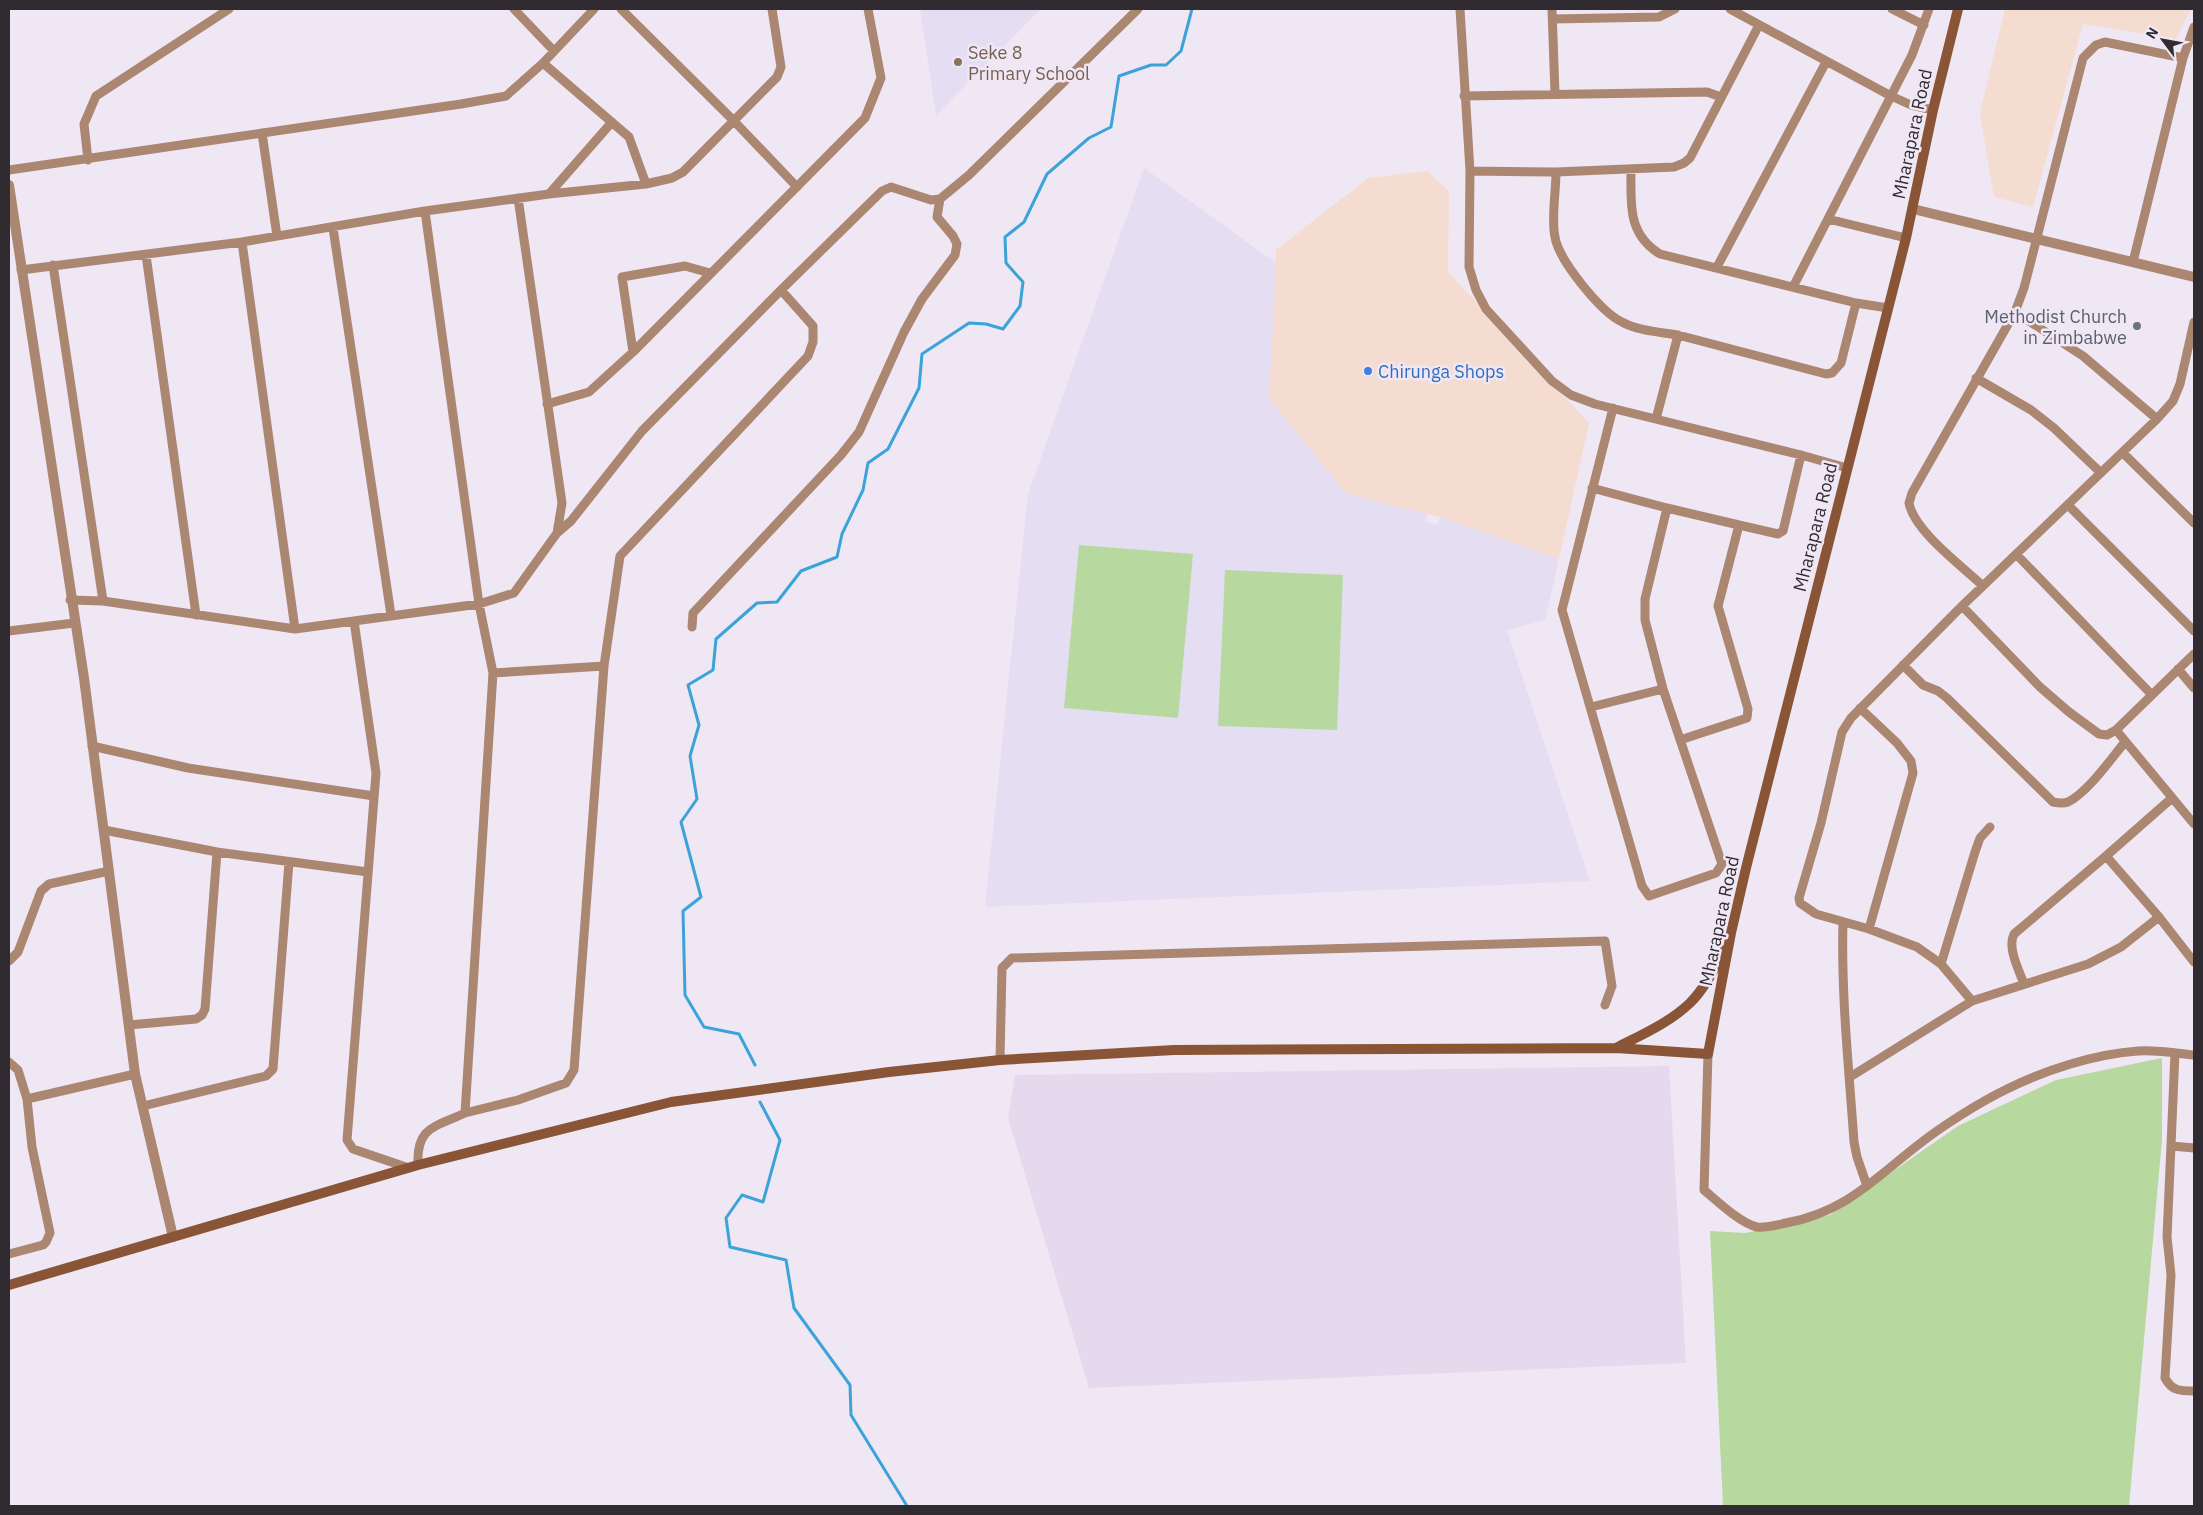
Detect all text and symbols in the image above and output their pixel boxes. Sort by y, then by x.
north arrow [2138,15,2188,65]
text: N [2142,24,2162,42]
place label: Seke 8 Primary School [968,41,1090,85]
marker: Seke 8 Primary School [952,56,964,68]
street label: Mharapara Road [1887,67,1937,201]
place label: Methodist Church in Zimbabwe [1984,305,2127,349]
marker: Methodist Church in Zimbabwe [2131,320,2143,332]
place label: Chirunga Shops [1378,360,1504,383]
marker: Chirunga Shops [1362,365,1374,377]
street label: Mharapara Road [1788,460,1842,594]
street label: Mharapara Road [1694,854,1744,988]

